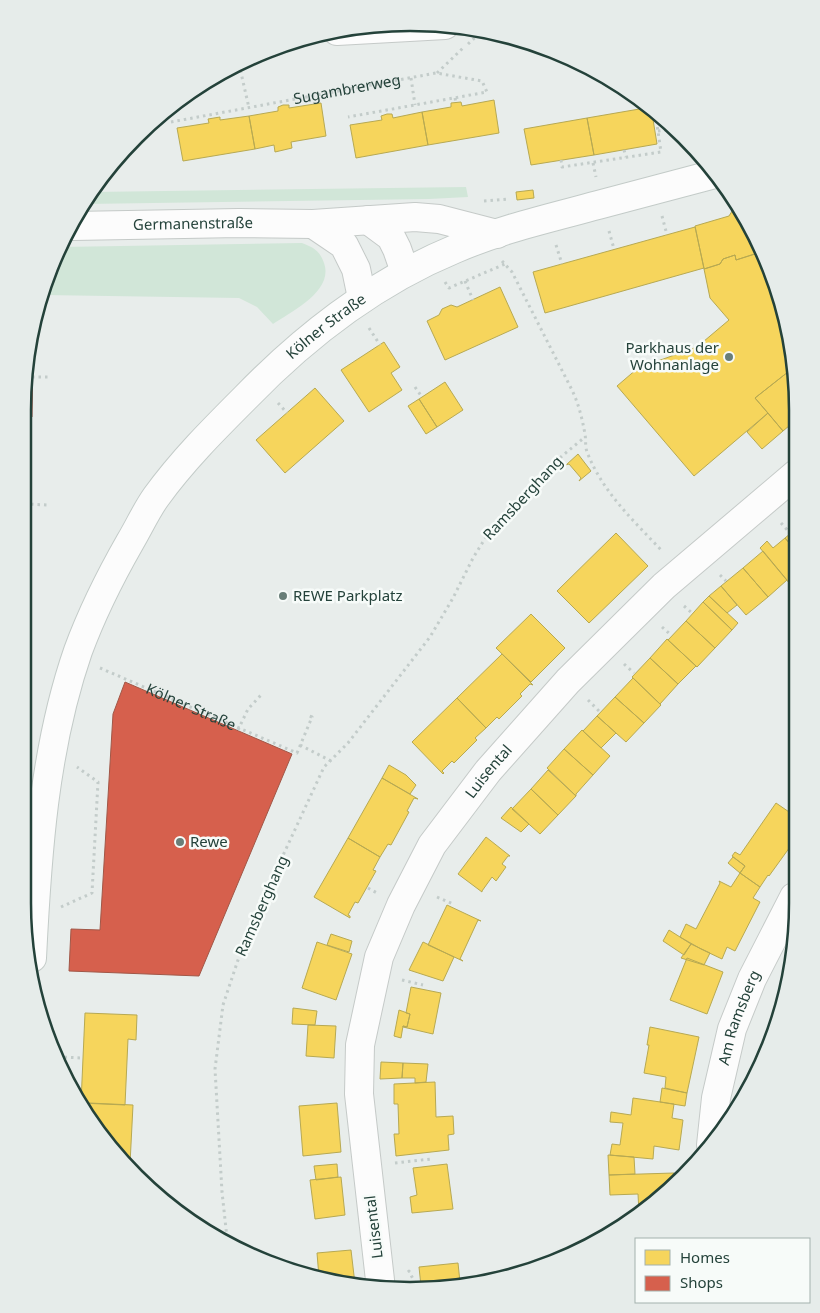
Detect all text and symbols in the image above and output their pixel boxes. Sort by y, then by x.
street label: Sugambrerweg [292,69,402,108]
street label: Germanenstraße [133,212,253,234]
street label: Kölner Straße [281,288,369,363]
place label: Parkhaus der Wohnanlage [625,337,719,374]
marker: Parkhaus der Wohnanlage [723,351,735,363]
street label: Ramsberghang [478,451,566,544]
place label: REWE Parkplatz [293,585,403,605]
marker: REWE Parkplatz [277,590,289,602]
street label: Kölner Straße [143,678,239,735]
street label: Luisental [460,740,516,802]
place label: Rewe [190,831,228,851]
marker: Rewe [174,836,186,848]
street label: Ramsberghang [230,852,292,959]
street label: Am Ramsberg [713,966,764,1067]
street label: Luisental [359,1194,387,1260]
legend [635,1238,810,1303]
text: Homes [680,1247,730,1267]
text: Shops [680,1272,723,1292]

